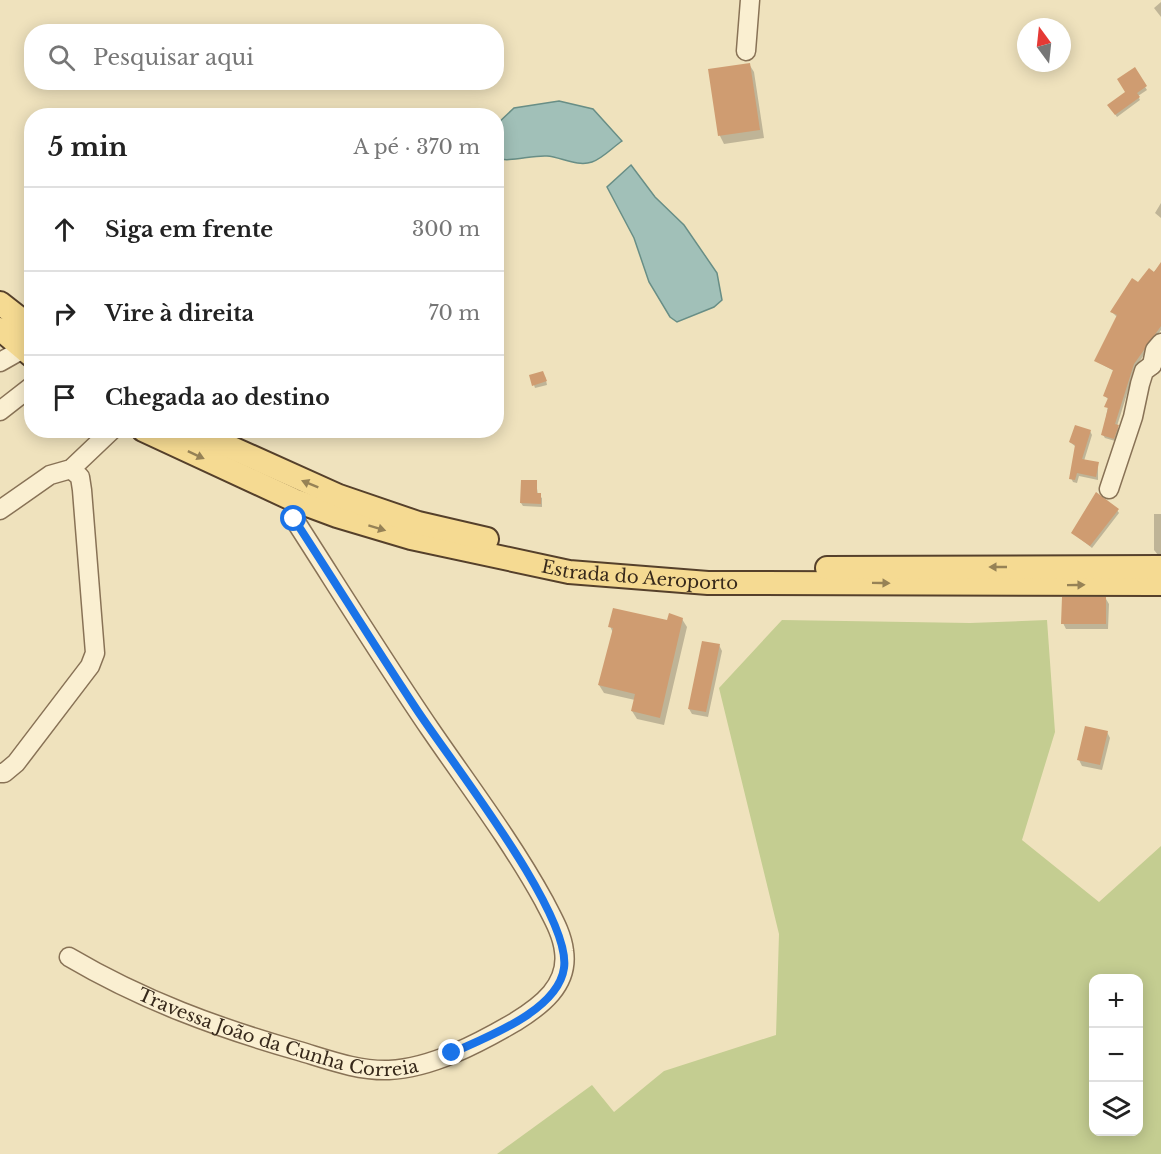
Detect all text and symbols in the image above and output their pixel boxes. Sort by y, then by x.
north arrow [1017,18,1071,72]
search box [24,24,504,90]
icon: search [45,41,78,74]
text: Pesquisar aqui [93,44,254,71]
text: 5 min [48,131,127,163]
text: A pé · 370 m [354,135,480,159]
icon: ahead [48,213,81,246]
text: Siga em frente [105,216,273,243]
text: 300 m [412,217,480,241]
icon: right [48,297,81,330]
text: Vire à direita [105,300,254,327]
text: 70 m [428,301,480,325]
icon: arrive [48,381,81,414]
text: Chegada ao destino [105,384,330,411]
one-way arrow [188,451,205,460]
one-way arrow [300,479,318,489]
route start [280,505,306,531]
one-way arrow [368,524,386,533]
street label: Estrada do Aeroporto [539,555,738,594]
one-way arrow [988,562,1007,572]
one-way arrow [872,579,891,588]
one-way arrow [1067,580,1086,590]
map controls [1089,974,1143,1136]
button: + [1089,974,1143,1028]
street label: Travessa João da Cunha Correia [135,984,420,1081]
button: − [1089,1028,1143,1082]
route end [438,1039,464,1065]
button: layers [1089,1082,1143,1136]

